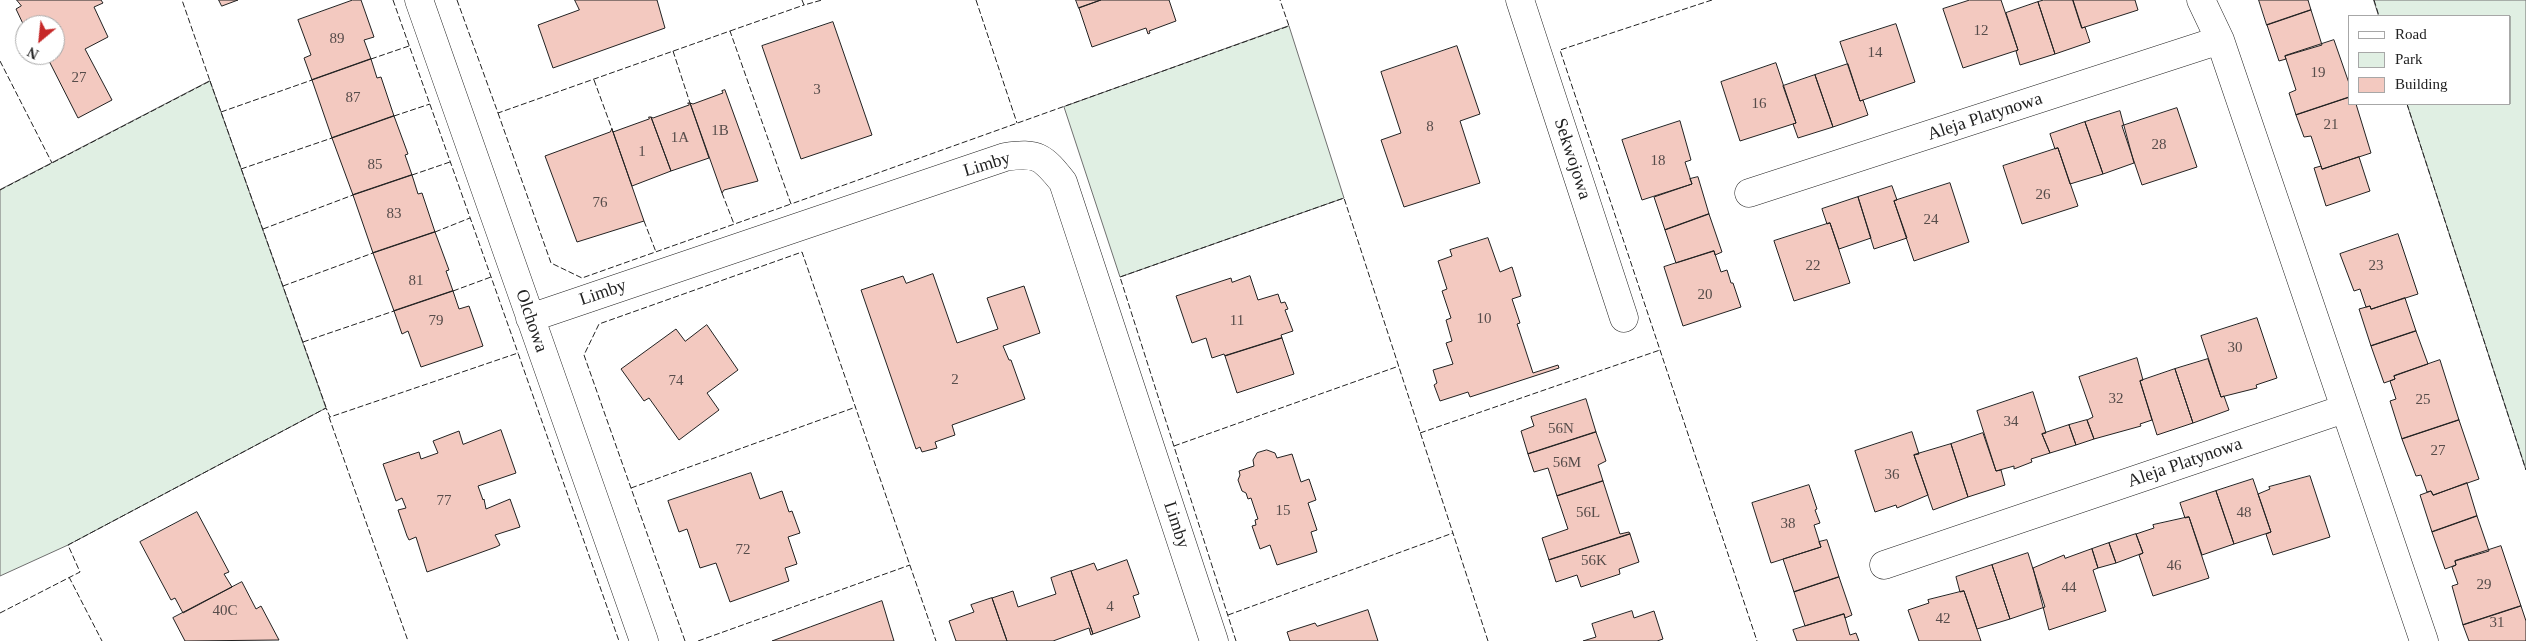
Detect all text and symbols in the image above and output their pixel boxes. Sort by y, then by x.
north arrow [15,15,65,65]
legend [2348,15,2511,105]
house number: 12 [1974,22,1988,40]
text: Road [2395,26,2427,42]
house number: 89 [330,30,344,48]
text: N [25,44,41,62]
house number: 14 [1868,44,1882,62]
text: Park [2395,51,2423,67]
house number: 19 [2310,64,2326,82]
house number: 27 [72,69,86,87]
text: Building [2395,76,2448,92]
house number: 3 [813,81,821,99]
street label: Aleja Platynowa [1925,88,2045,146]
house number: 87 [346,89,360,107]
house number: 16 [1752,95,1766,113]
street label: Sekwojowa [1549,116,1595,202]
house number: 21 [2324,116,2338,134]
house number: 8 [1426,118,1434,136]
house number: 1B [711,122,729,140]
house number: 1A [671,129,689,147]
house number: 28 [2152,136,2166,154]
house number: 1 [638,143,646,161]
street label: Limby [961,148,1013,182]
house number: 18 [1650,152,1666,170]
house number: 85 [368,156,382,174]
house number: 26 [2036,186,2050,204]
house number: 76 [592,194,608,212]
house number: 83 [386,205,402,223]
house number: 24 [1924,211,1938,229]
house number: 22 [1806,257,1820,275]
house number: 23 [2368,257,2384,275]
house number: 81 [408,272,424,290]
street label: Limby [577,275,629,311]
house number: 20 [1698,286,1712,304]
street label: Olchowa [510,287,552,355]
house number: 10 [1476,310,1492,328]
house number: 79 [428,312,444,330]
house number: 11 [1230,312,1244,330]
house number: 30 [2228,339,2242,357]
house number: 2 [951,371,959,389]
house number: 74 [668,372,684,390]
house number: 32 [2108,390,2124,408]
house number: 25 [2416,391,2430,409]
house number: 34 [2004,413,2018,431]
house number: 56N [1548,420,1574,438]
street label: Aleja Platynowa [2125,433,2245,493]
house number: 27 [2430,442,2446,460]
house number: 56M [1553,454,1581,472]
house number: 36 [1884,466,1900,484]
house number: 77 [436,492,452,510]
street label: Limby [1158,499,1194,551]
house number: 15 [1276,502,1290,520]
house number: 56L [1576,504,1600,522]
house number: 48 [2236,504,2252,522]
house number: 38 [1780,515,1796,533]
house number: 72 [736,541,750,559]
house number: 56K [1581,552,1607,570]
house number: 46 [2166,557,2182,575]
house number: 29 [2476,576,2492,594]
house number: 44 [2062,579,2076,597]
house number: 4 [1106,598,1114,616]
house number: 40C [212,602,238,620]
house number: 42 [1936,610,1950,628]
house number: 31 [2490,614,2504,632]

